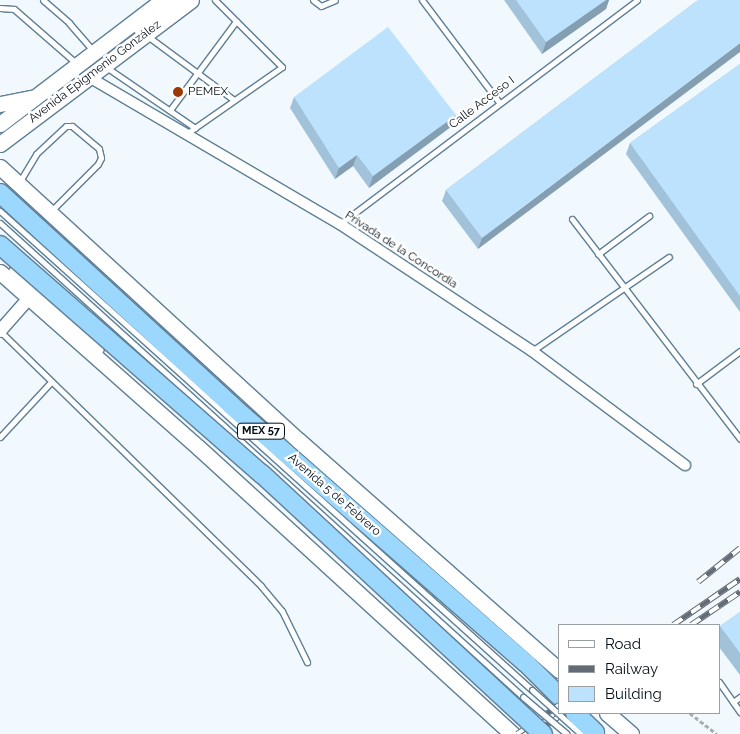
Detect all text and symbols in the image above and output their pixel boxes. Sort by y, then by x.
street label: Avenida Epigmenio González [26,18,164,126]
street label: Calle Acceso I [446,74,518,132]
place label: PEMEX [188,85,228,99]
marker: PEMEX [172,86,184,98]
street label: Privada de la Concordia [342,208,460,292]
road number: MEX 57 [236,422,286,440]
street label: Avenida 5 de Febrero [285,451,383,539]
legend [558,624,720,714]
text: Road [605,635,641,653]
text: Railway [605,660,658,678]
text: Building [605,685,662,703]

